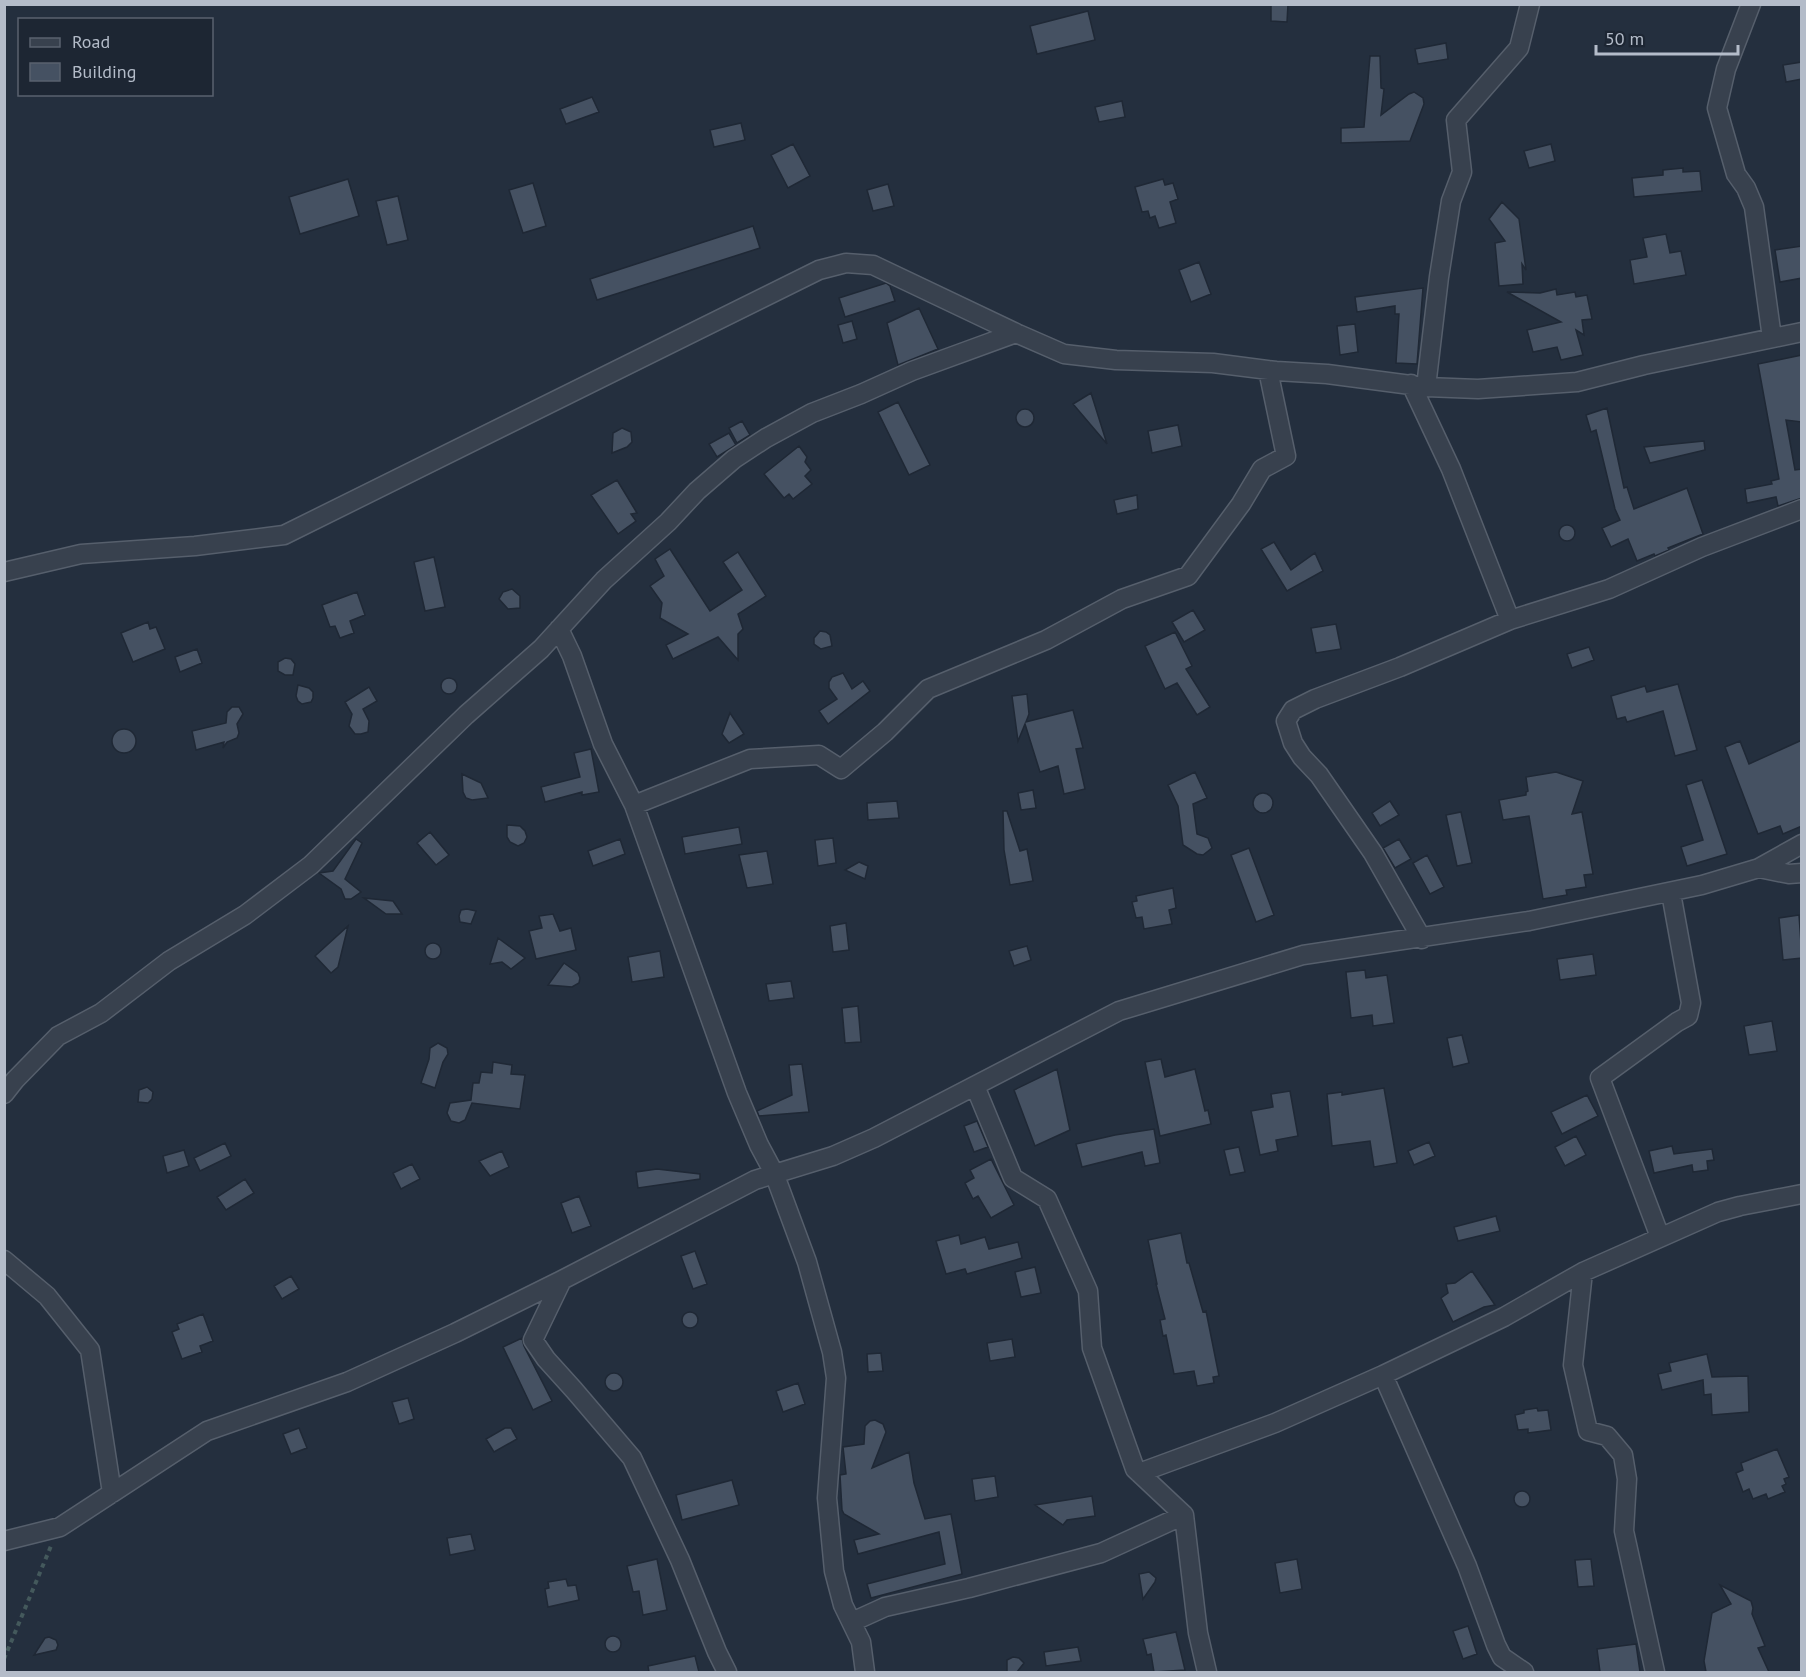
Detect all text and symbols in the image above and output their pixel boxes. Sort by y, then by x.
legend [18,18,213,96]
scale bar [1596,18,1738,56]
text: 50 m [1605,27,1644,50]
text: Road [72,30,110,53]
text: Building [72,60,136,83]

